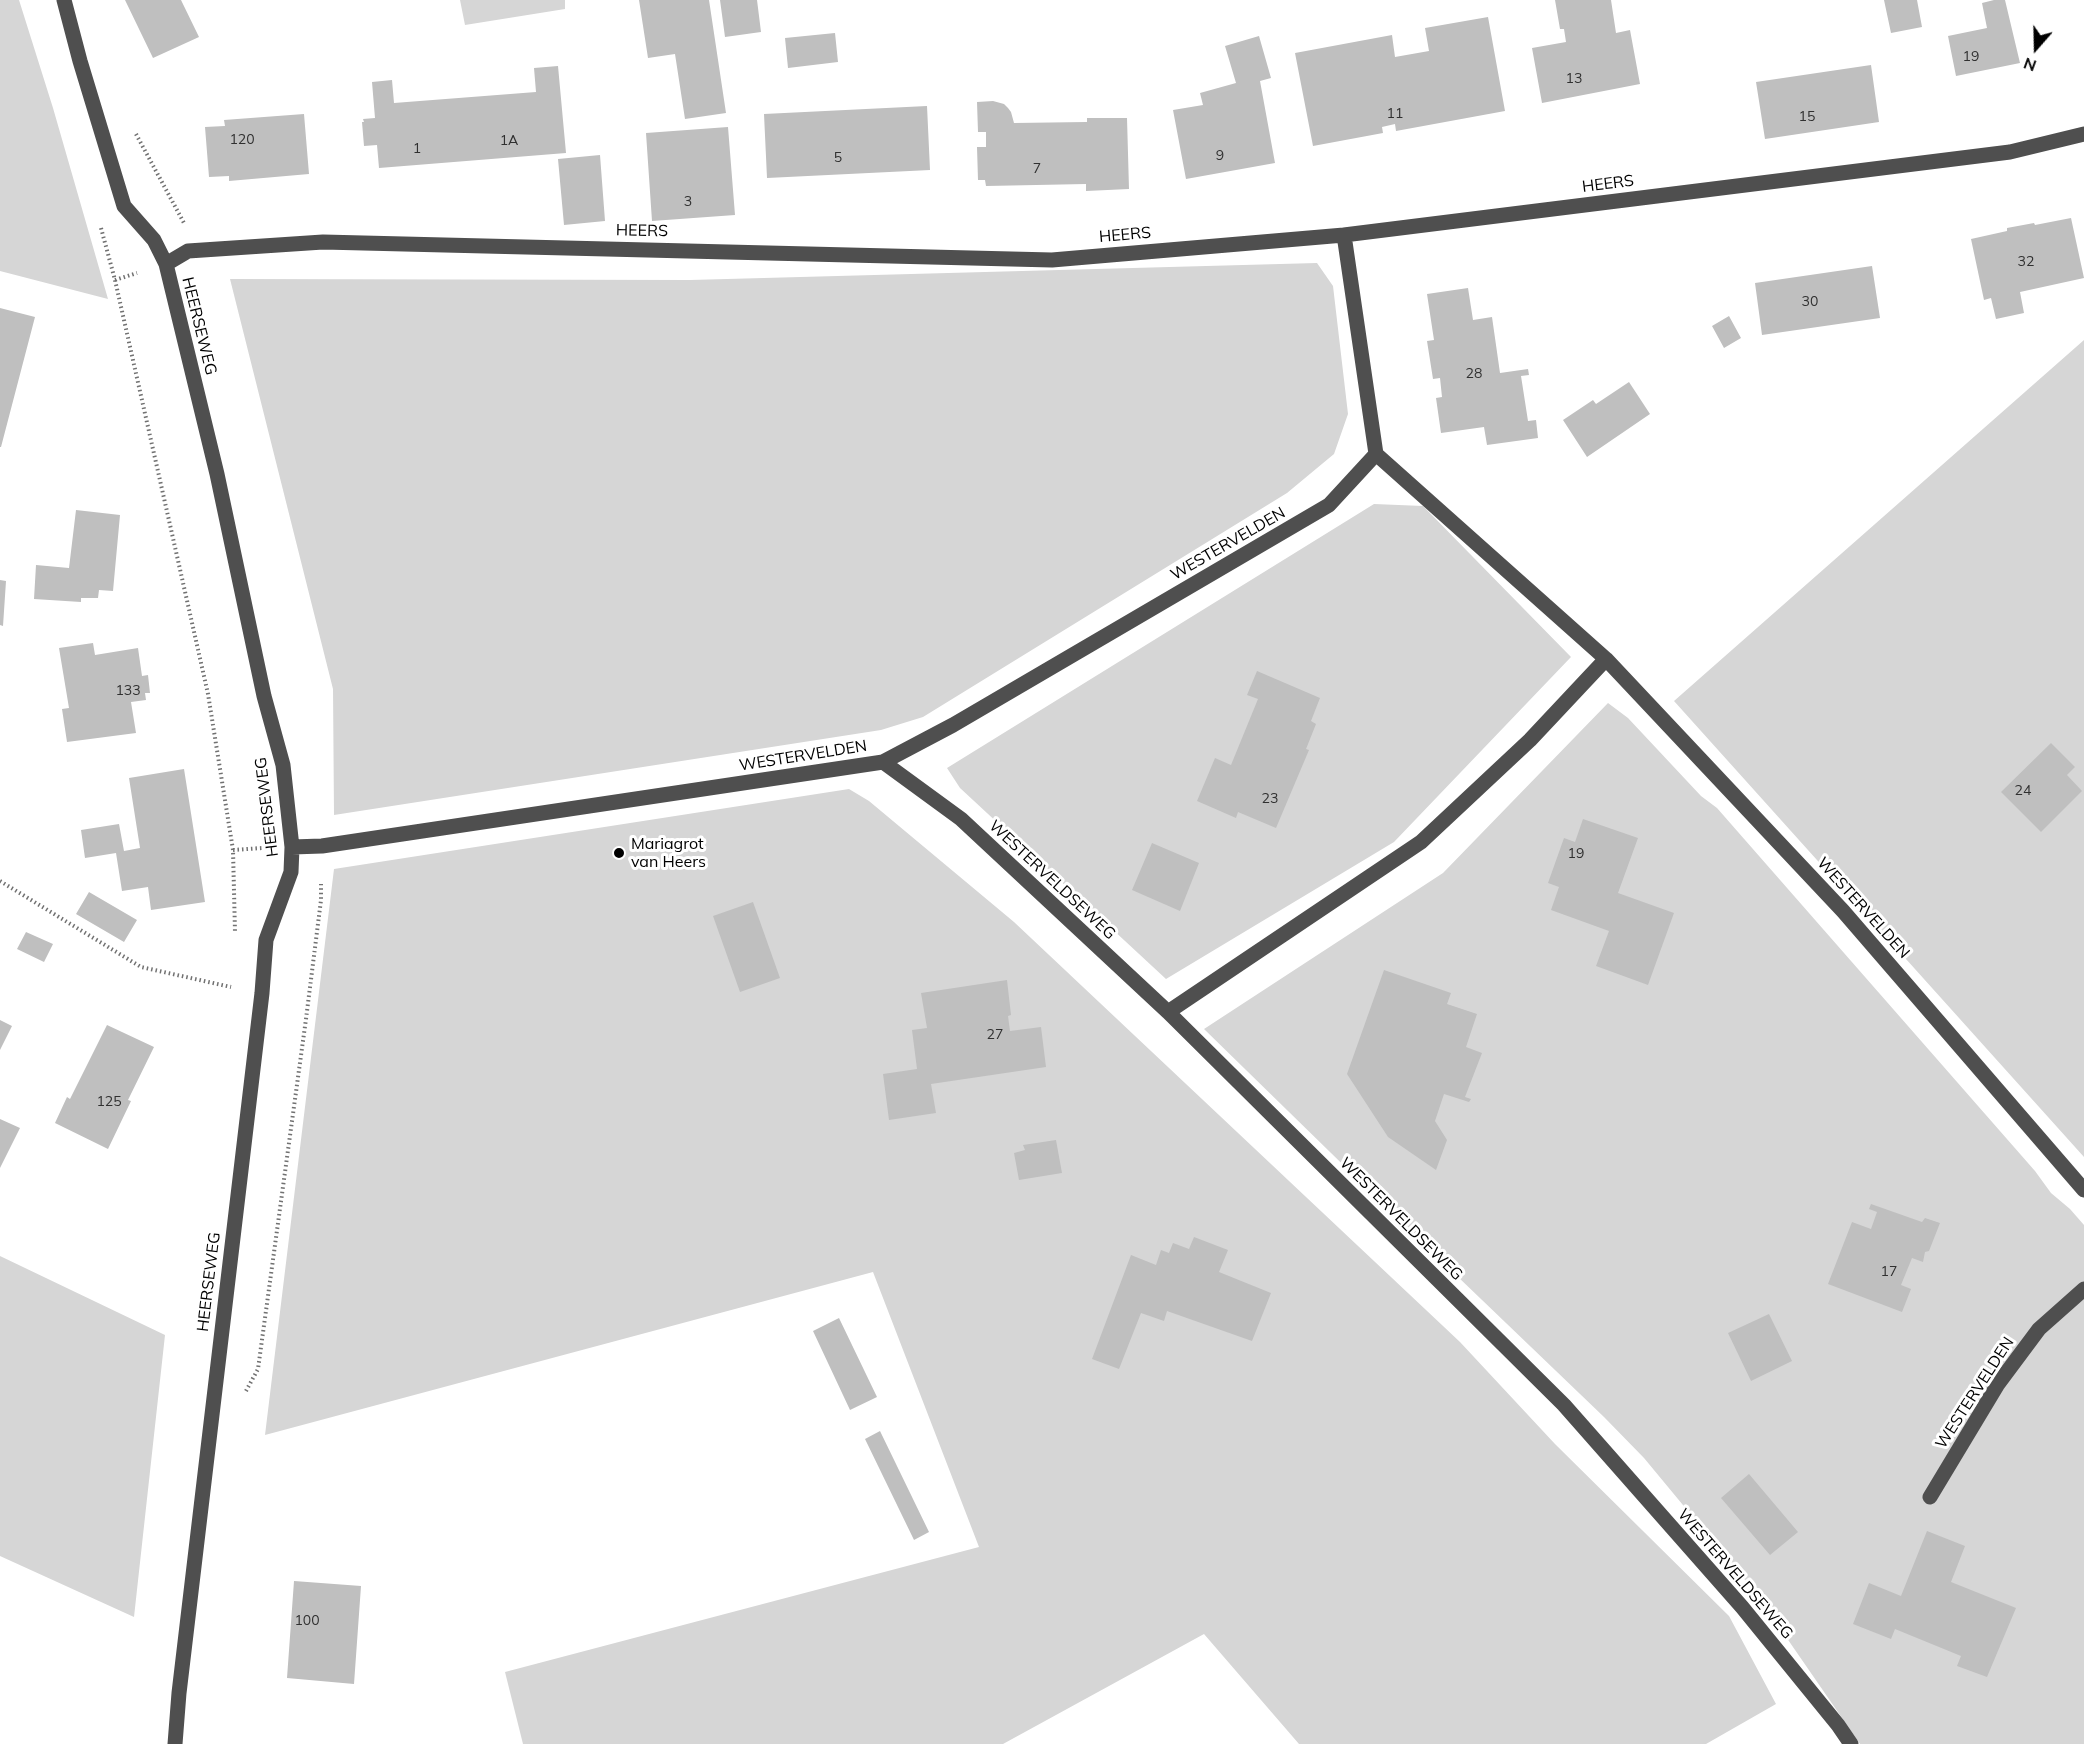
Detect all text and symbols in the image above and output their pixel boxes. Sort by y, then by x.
north arrow [2006,18,2066,78]
house number: 19 [1963,49,1979,65]
text: N [2021,53,2039,76]
house number: 13 [1566,71,1582,87]
house number: 11 [1387,106,1403,122]
house number: 15 [1799,109,1815,125]
house number: 120 [229,132,255,148]
house number: 1A [500,133,518,149]
house number: 1 [413,141,421,157]
house number: 9 [1216,148,1224,164]
house number: 5 [834,150,842,166]
house number: 7 [1033,161,1041,177]
street label: HEERS [1581,171,1635,197]
house number: 3 [684,194,692,210]
street label: HEERS [616,221,668,241]
street label: HEERS [1098,223,1152,247]
house number: 32 [2018,254,2034,270]
street label: HEERSEWEG [178,275,220,377]
house number: 30 [1802,294,1818,310]
house number: 28 [1466,366,1482,382]
street label: WESTERVELDEN [1167,503,1289,585]
house number: 133 [115,683,141,699]
street label: WESTERVELDEN [738,736,868,776]
street label: HEERSEWEG [251,756,283,858]
house number: 24 [2015,783,2031,799]
house number: 23 [1262,791,1278,807]
street label: WESTERVELDSEWEG [985,816,1119,944]
place label: Mariagrot van Heers [631,834,706,872]
marker: Mariagrot van Heers [612,846,626,860]
house number: 19 [1568,846,1584,862]
street label: WESTERVELDEN [1813,854,1913,962]
house number: 27 [987,1027,1003,1043]
house number: 125 [96,1094,122,1110]
street label: WESTERVELDSEWEG [1335,1153,1467,1285]
street label: HEERSEWEG [193,1231,225,1333]
house number: 17 [1881,1264,1897,1280]
street label: WESTERVELDEN [1932,1334,2018,1452]
street label: WESTERVELDSEWEG [1673,1505,1797,1643]
house number: 100 [294,1613,320,1629]

